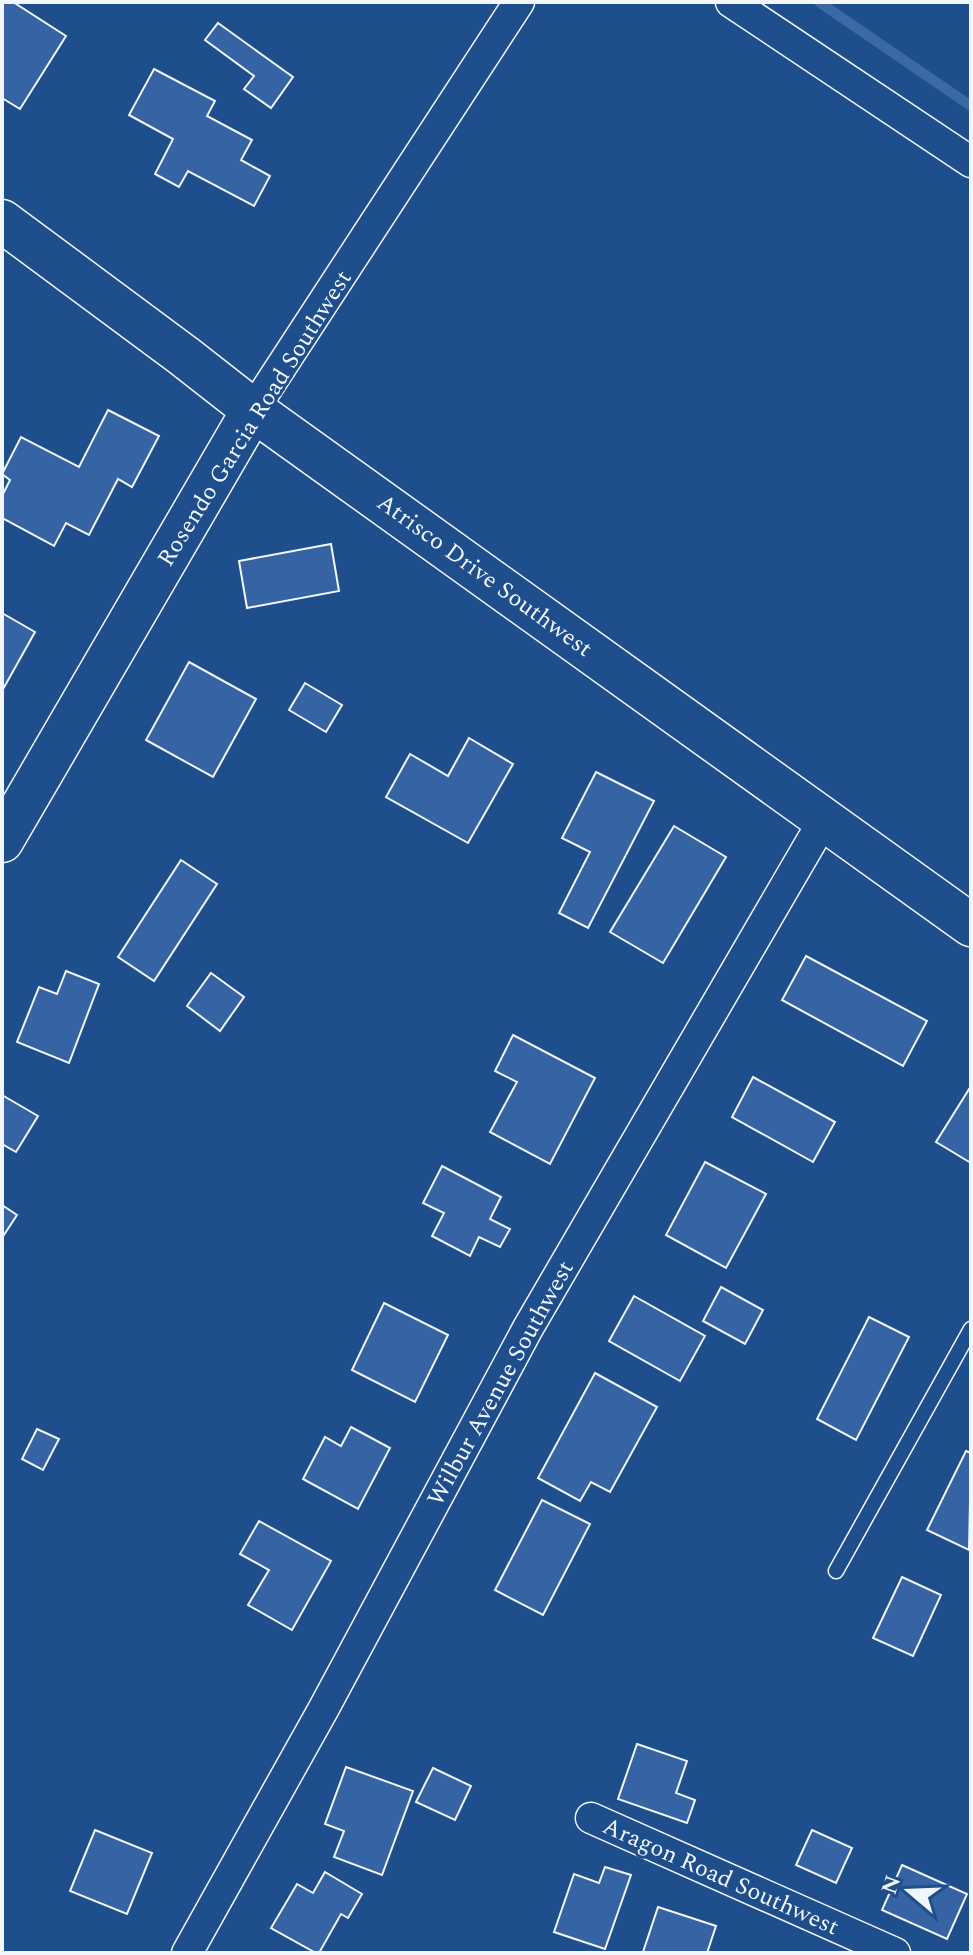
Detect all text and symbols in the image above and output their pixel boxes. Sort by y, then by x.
street label: Rosendo Garcia Road Southwest [148,263,361,574]
street label: Atrisco Drive Southwest [369,485,600,666]
street label: Wilbur Avenue Southwest [418,1254,583,1513]
street label: Aragon Road Southwest [597,1809,845,1945]
north arrow [869,1851,949,1931]
text: N [873,1871,910,1899]

